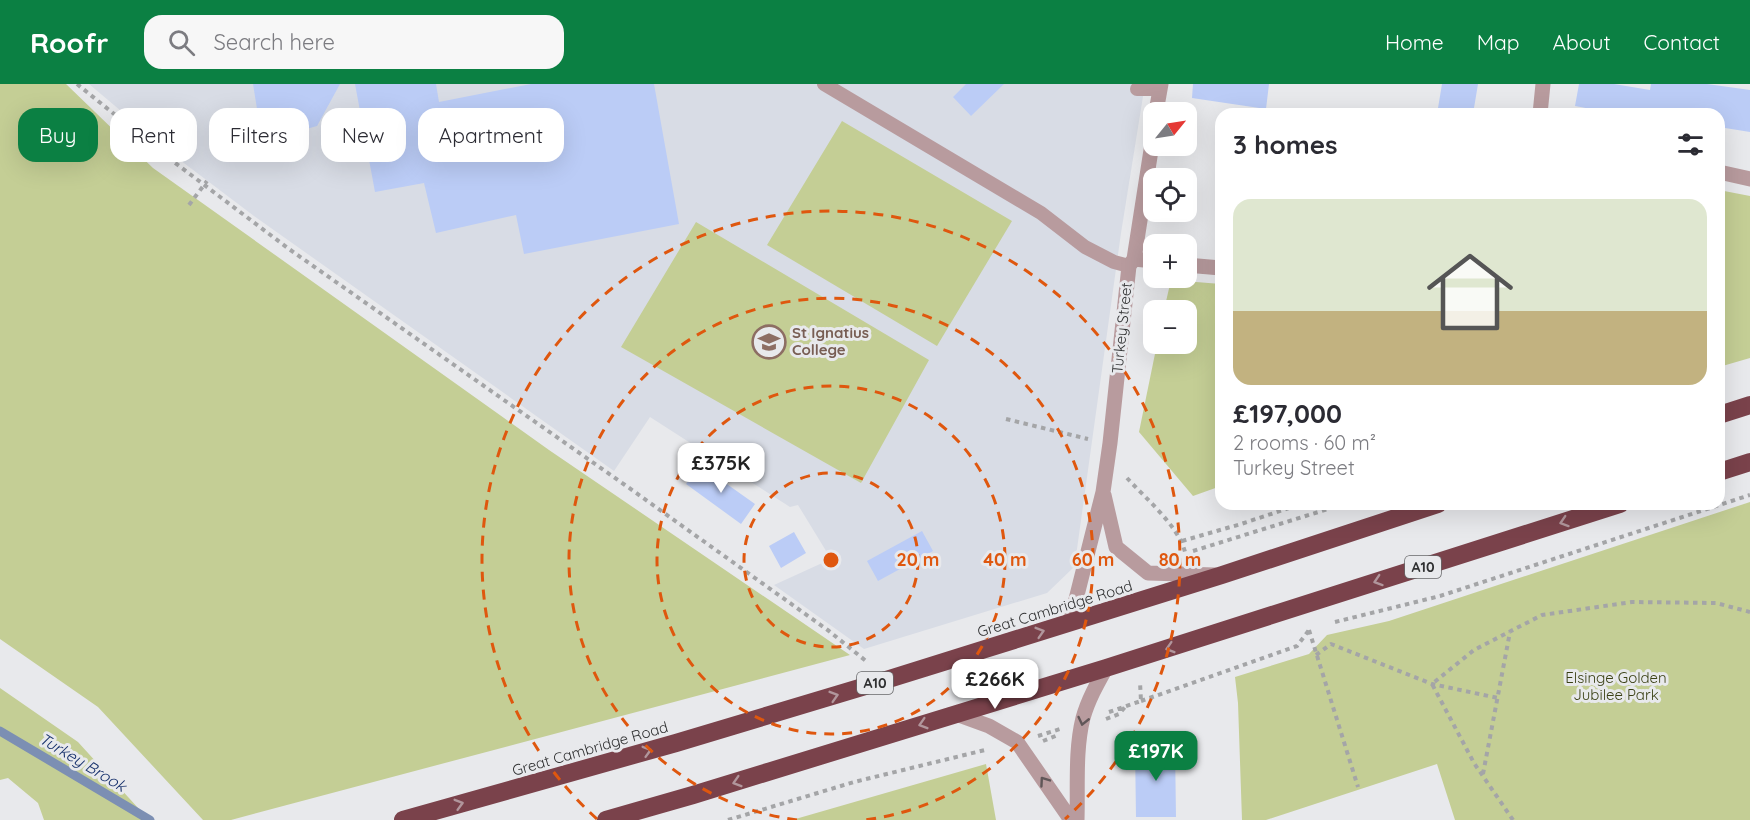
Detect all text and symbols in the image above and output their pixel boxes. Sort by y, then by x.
search box [144,15,564,69]
text: Roofr [30,25,108,60]
icon: search [165,26,198,59]
text: Search here [213,28,335,56]
text: Home [1385,29,1444,55]
text: Map [1477,29,1520,55]
text: About [1553,29,1611,55]
text: Contact [1644,29,1720,55]
north arrow [1143,102,1197,156]
map controls [1143,102,1197,354]
chip: Buy [18,108,98,162]
chip: Rent [110,108,197,162]
chip: Filters [209,108,309,162]
chip: New [321,108,406,162]
chip: Apartment [418,108,564,162]
text: 3 homes [1233,128,1338,161]
icon: filters [1674,128,1707,161]
button: locate [1143,168,1197,222]
button: + [1143,234,1197,288]
icon: home [1416,238,1524,346]
street label: Turkey Street [1107,282,1136,374]
button: − [1143,300,1197,354]
place label: St Ignatius College [792,323,869,359]
school or university icon: St Ignatius College [751,324,787,360]
text: £197,000 [1233,397,1342,430]
text: 2 rooms · 60 m² [1233,430,1376,455]
pin: £375K [679,443,763,494]
text: £375K [692,450,750,475]
text: Turkey Street [1233,455,1355,480]
one-way arrow [1559,515,1570,527]
text: 20 m [897,548,939,571]
text: 40 m [983,548,1027,571]
text: 60 m [1072,548,1114,571]
text: 80 m [1159,548,1201,571]
centre of rings [821,550,841,570]
road number: A10 [1405,556,1441,578]
one-way arrow [1373,574,1384,586]
street label: Great Cambridge Road [975,576,1135,641]
one-way arrow [1034,627,1045,639]
one-way arrow [1165,641,1176,653]
pin: £266K [953,659,1037,710]
text: £266K [965,666,1025,691]
park label: Elsinge Golden Jubilee Park [1565,668,1667,704]
road number: A10 [857,672,893,694]
one-way arrow [828,691,839,703]
one-way arrow [1078,716,1091,726]
street label: Great Cambridge Road [510,717,670,780]
one-way arrow [918,717,929,729]
water label: Turkey Brook [36,728,131,796]
pin: £197K [1114,731,1198,782]
text: £197K [1128,738,1184,763]
one-way arrow [642,746,652,759]
one-way arrow [732,775,743,787]
one-way arrow [1040,777,1051,788]
one-way arrow [453,799,464,811]

